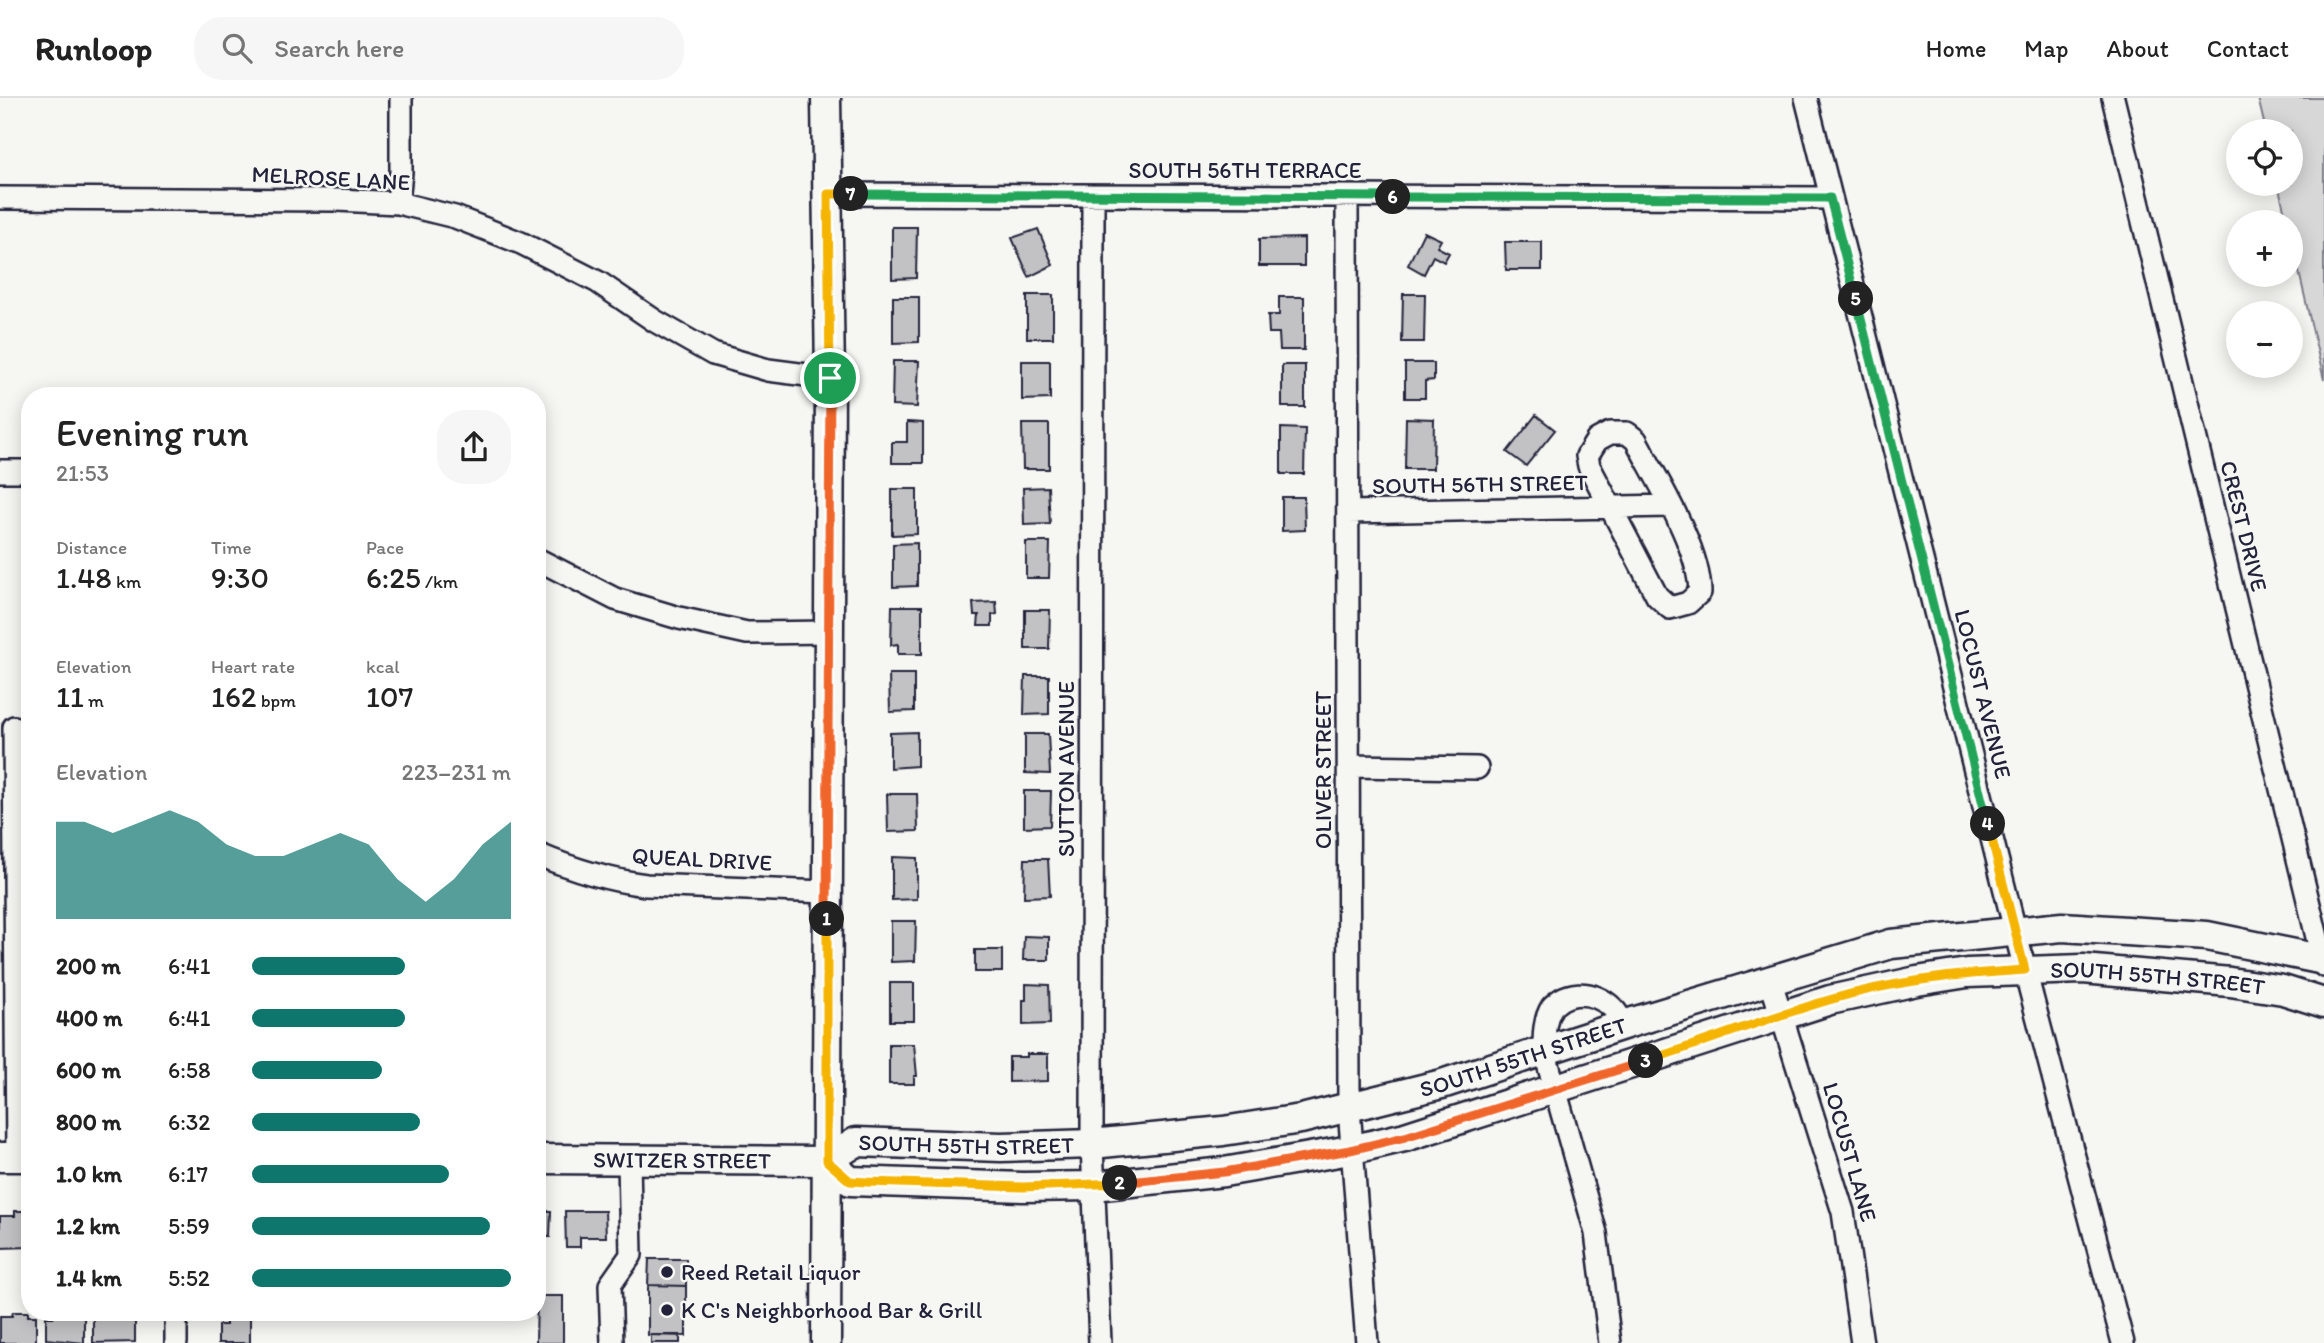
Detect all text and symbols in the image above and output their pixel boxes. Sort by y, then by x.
search box [194,17,684,80]
text: Runloop [35,29,152,68]
icon: search [218,29,256,67]
text: Search here [274,32,405,64]
text: Home [1926,34,1986,63]
text: Map [2024,34,2068,63]
text: About [2106,34,2169,63]
text: Contact [2207,34,2289,63]
map controls [2226,119,2303,378]
button: locate [2226,119,2303,196]
street label: SOUTH 56TH TERRACE [1128,156,1362,184]
street label: MELROSE LANE [251,160,411,196]
pin: 7 [834,176,868,212]
pin: 6 [1376,180,1410,214]
text: 7 [846,182,855,205]
text: 6 [1387,185,1398,208]
button: + [2226,210,2303,287]
pin: 5 [1839,282,1874,316]
text: 5 [1851,287,1860,310]
button: − [2226,301,2303,378]
pin [800,348,860,408]
icon: arrive [811,359,849,397]
text: Evening run [56,410,249,456]
button: share [437,410,511,484]
street label: CREST DRIVE [2214,458,2274,595]
text: 21:53 [56,459,109,487]
street label: SOUTH 56TH STREET [1372,468,1588,500]
text: Distance [56,536,127,559]
text: Time [211,536,252,559]
text: Pace [366,536,404,559]
text: 1.48 [56,559,112,596]
text: 9:30 [211,559,269,596]
text: 6:25 [366,559,421,596]
text: km [112,570,141,593]
text: /km [421,570,458,593]
street label: LOCUST AVENUE [1948,606,2018,782]
text: Elevation [56,655,132,678]
text: Heart rate [211,655,295,678]
text: kcal [366,655,400,678]
text: 11 [56,678,84,715]
text: 162 [211,678,257,715]
text: 107 [366,678,413,715]
street label: SUTTON AVENUE [1052,681,1080,857]
text: m [84,689,104,712]
text: bpm [257,689,296,712]
street label: OLIVER STREET [1309,691,1337,849]
text: Elevation [56,758,147,786]
text: 223–231 m [402,758,511,786]
pin: 4 [1970,806,2006,842]
text: 4 [1982,812,1993,835]
street label: QUEAL DRIVE [631,841,773,877]
pin: 1 [810,902,844,936]
text: 1 [822,907,831,930]
text: 200 m [56,952,121,980]
text: 6:41 [168,952,210,980]
street label: SOUTH 55TH STREET [2050,955,2267,1001]
text: 400 m [56,1004,123,1032]
text: 6:41 [168,1004,210,1032]
street label: SOUTH 55TH STREET [1417,1011,1630,1103]
pin: 3 [1628,1044,1664,1079]
text: 3 [1640,1049,1651,1072]
text: 600 m [56,1056,121,1084]
text: 6:58 [168,1056,210,1084]
street label: LOCUST LANE [1817,1079,1883,1225]
text: 800 m [56,1108,121,1136]
text: 6:32 [168,1108,210,1136]
street label: SOUTH 55TH STREET [858,1128,1075,1161]
street label: SWITZER STREET [593,1145,771,1175]
text: 1.0 km [56,1160,122,1188]
text: 6:17 [168,1160,208,1188]
pin: 2 [1102,1166,1138,1200]
text: 2 [1115,1171,1125,1194]
text: 1.2 km [56,1212,120,1240]
text: 5:59 [168,1212,210,1240]
place label: Reed Retail Liquor [681,1258,861,1286]
text: 1.4 km [56,1264,122,1292]
text: 5:52 [168,1264,210,1292]
marker: Reed Retail Liquor [659,1264,675,1280]
place label: K C's Neighborhood Bar & Grill [681,1296,983,1324]
marker: K C's Neighborhood Bar & Grill [659,1302,675,1318]

